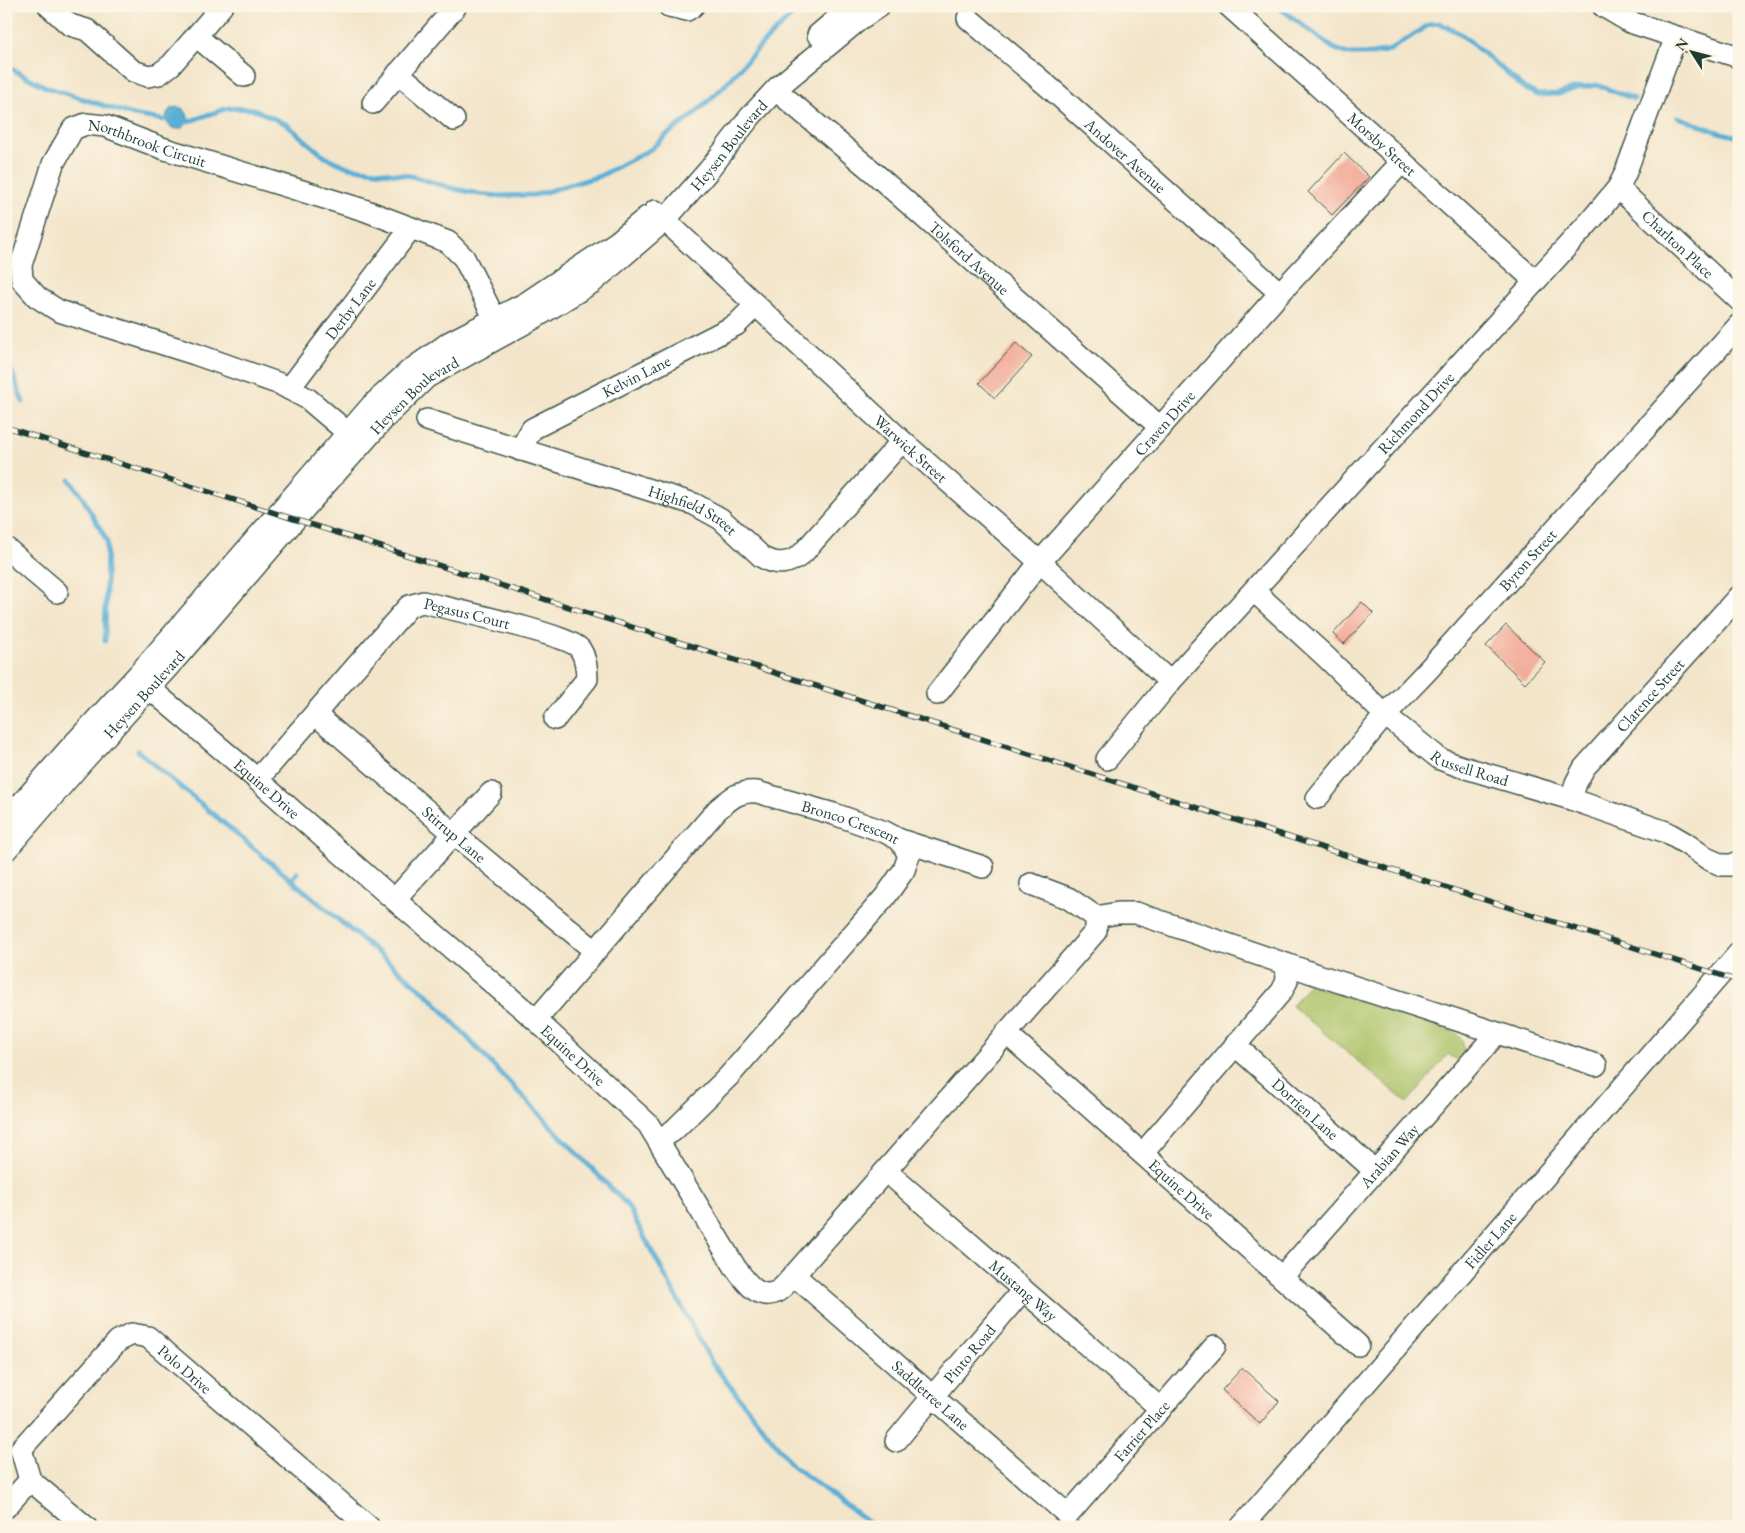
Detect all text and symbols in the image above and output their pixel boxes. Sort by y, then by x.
north arrow [1668,28,1718,78]
text: N [1671,34,1692,54]
street label: Heysen Boulevard [685,94,772,195]
street label: Morsby Street [1343,107,1421,180]
street label: Andover Avenue [1080,113,1171,197]
street label: Northbrook Circuit [87,114,209,171]
street label: Charlton Place [1638,205,1719,282]
street label: Tolsford Avenue [925,216,1014,299]
street label: Derby Lane [320,273,380,344]
street label: Kelvin Lane [598,350,674,402]
street label: Heysen Boulevard [365,351,463,439]
street label: Richmond Drive [1373,367,1458,458]
street label: Craven Drive [1129,385,1199,460]
street label: Warwick Street [870,410,952,487]
street label: Highfield Street [646,480,742,539]
street label: Byron Street [1494,524,1561,595]
street label: Pegasus Court [422,592,512,634]
street label: Heysen Boulevard [98,645,190,743]
street label: Clarence Street [1611,654,1689,736]
street label: Russell Road [1426,745,1512,791]
street label: Equine Drive [230,754,305,823]
street label: Bronco Crescent [799,795,904,849]
street label: Stirrup Lane [418,801,491,867]
street label: Equine Drive [536,1019,610,1090]
street label: Dorrien Lane [1268,1073,1343,1144]
street label: Arabian Way [1354,1118,1424,1193]
street label: Equine Drive [1144,1154,1219,1224]
street label: Fidler Lane [1459,1207,1521,1273]
street label: Mustang Way [985,1255,1063,1326]
street label: Pinto Road [938,1319,1001,1387]
street label: Polo Drive [154,1340,217,1398]
street label: Saddletree Lane [888,1355,974,1435]
street label: Farrier Place [1109,1395,1174,1466]

